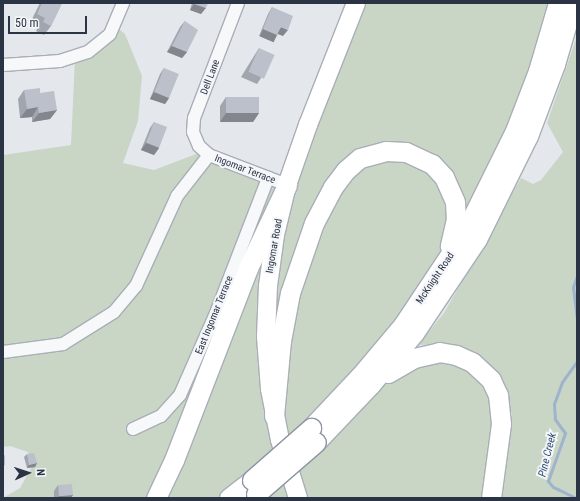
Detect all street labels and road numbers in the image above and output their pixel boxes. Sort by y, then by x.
street label: Dell Lane [198,58,222,96]
street label: Ingomar Terrace [213,152,277,186]
street label: Ingomar Road [263,218,285,274]
street label: McKnight Road [413,250,457,306]
street label: East Ingomar Terrace [193,274,235,356]

